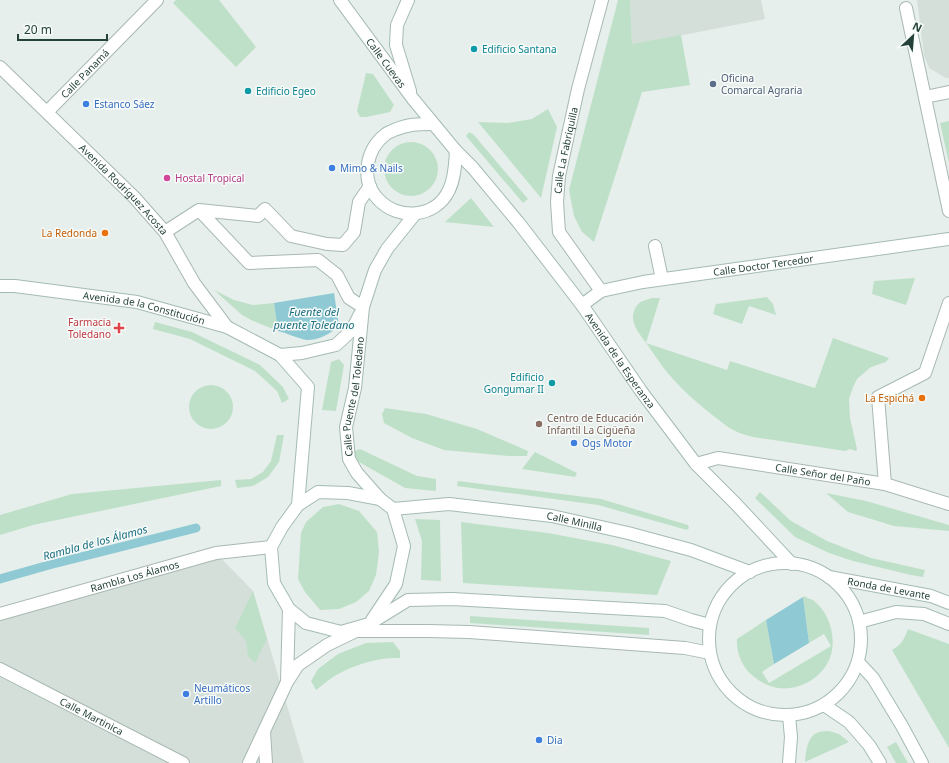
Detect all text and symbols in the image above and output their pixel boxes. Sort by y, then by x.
scale bar [18,16,107,42]
north arrow [893,16,933,56]
text: N [910,18,925,35]
text: 20 m [24,21,52,38]
street label: Calle Cuevas [363,35,410,91]
place label: Edificio Santana [482,42,557,56]
marker: Edificio Santana [469,44,479,54]
street label: Calle Panamá [57,46,112,101]
place label: Oficina Comarcal Agraria [721,71,802,97]
marker: Oficina Comarcal Agraria [708,79,718,89]
place label: Edificio Egeo [256,84,316,98]
marker: Edificio Egeo [243,86,253,96]
place label: Estanco Sáez [94,97,155,111]
marker: Estanco Sáez [81,99,91,109]
street label: Calle La Fabriquilla [551,106,581,194]
street label: Avenida Rodríguez Acosta [76,141,171,238]
place label: Mimo & Nails [340,161,403,175]
marker: Mimo & Nails [327,163,337,173]
place label: Hostal Tropical [175,171,244,185]
marker: Hostal Tropical [162,173,172,183]
place label: La Redonda [42,226,97,240]
marker: La Redonda [100,228,110,238]
street label: Calle Doctor Tercedor [712,251,814,279]
street label: Avenida de la Constitución [82,288,207,328]
water label: Fuente del puente Toledano [272,304,355,332]
street label: Avenida de la Esperanza [582,310,659,411]
place label: Farmacia Toledano [68,315,111,341]
marker: Farmacia Toledano [114,323,124,333]
street label: Calle Puente del Toledano [339,336,367,457]
place label: Edificio Gongumar II [484,370,544,396]
marker: Edificio Gongumar II [547,378,557,388]
place label: La Espichá [865,391,914,405]
marker: La Espichá [917,393,927,403]
place label: Centro de Educación Infantil La Cigüeña [547,411,644,437]
marker: Centro de Educación Infantil La Cigüeña [534,419,544,429]
place label: Ogs Motor [582,436,632,450]
marker: Ogs Motor [569,438,579,448]
street label: Calle Señor del Paño [774,460,872,489]
street label: Calle Minilla [546,508,604,534]
water label: Rambla de los Álamos [41,521,149,563]
street label: Rambla Los Álamos [89,557,181,595]
street label: Ronda de Levante [846,574,932,603]
place label: Neumáticos Artillo [194,681,250,707]
marker: Neumáticos Artillo [181,689,191,699]
street label: Calle Martinica [57,694,126,738]
place label: Dia [547,733,563,747]
marker: Dia [534,735,544,745]

